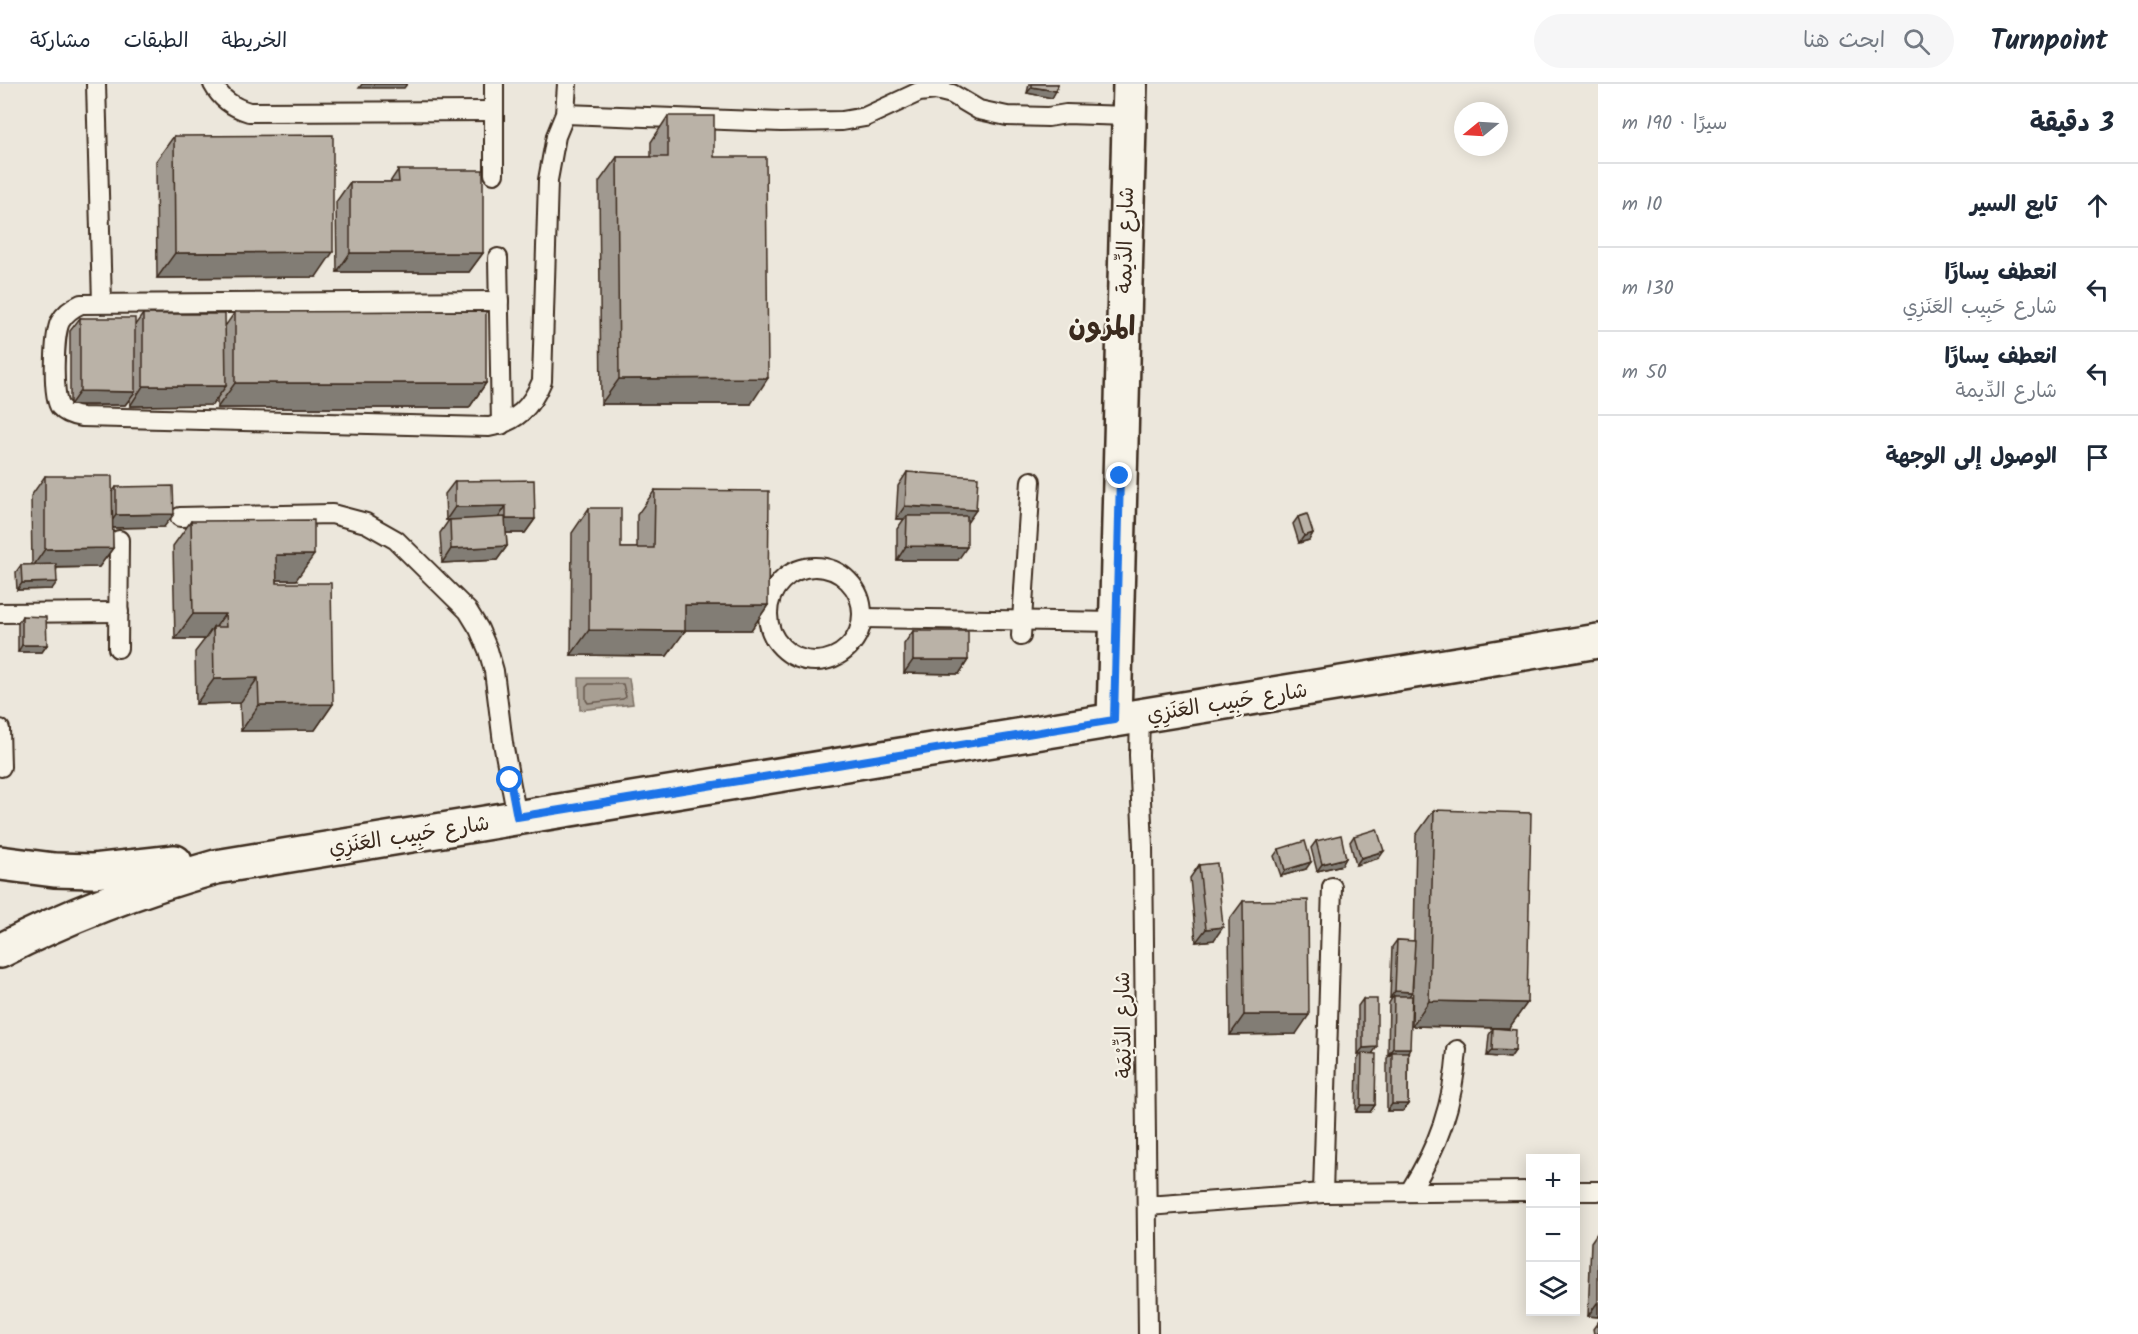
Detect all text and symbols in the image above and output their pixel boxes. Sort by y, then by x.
search box [1534,14,1954,68]
text: Turnpoint [1990,19,2108,64]
text: ابحث هنا [1803,24,1885,59]
text: مشاركة [30,25,91,58]
text: الطبقات [124,25,189,58]
text: الخريطة [222,25,287,58]
icon: search [1900,25,1933,58]
north arrow [1454,102,1508,156]
text: 3 دقيقة [2030,103,2114,145]
text: سيرًا · 190 m [1622,108,1728,140]
street label: شارع الدِّيمة [1109,186,1144,294]
text: تابع السير [1970,188,2057,223]
text: 10 m [1622,189,1662,221]
icon: ahead [2081,189,2114,222]
text: انعطف يسارًا [1945,256,2057,291]
text: 130 m [1622,273,1674,305]
icon: left [2081,273,2114,306]
text: شارع حَبِيب العَنَزِي [1902,292,2057,324]
district label: المزون [1068,306,1136,349]
text: انعطف يسارًا [1945,340,2057,375]
text: 50 m [1622,357,1667,389]
icon: left [2081,357,2114,390]
text: شارع الدِّيمة [1955,376,2057,408]
text: الوصول إلى الوجهة [1885,440,2057,475]
icon: arrive [2081,441,2114,474]
route end [1106,462,1132,488]
street label: شارع حَبِيب العَنَزِي [1145,674,1310,732]
route start [496,766,522,792]
street label: شارع حَبِيب العَنَزِي [327,807,492,865]
street label: شارع الدِّيْمَة [1107,971,1142,1079]
map controls [1526,1154,1580,1316]
button: + [1526,1154,1580,1208]
button: − [1526,1208,1580,1262]
button: layers [1526,1262,1580,1316]

